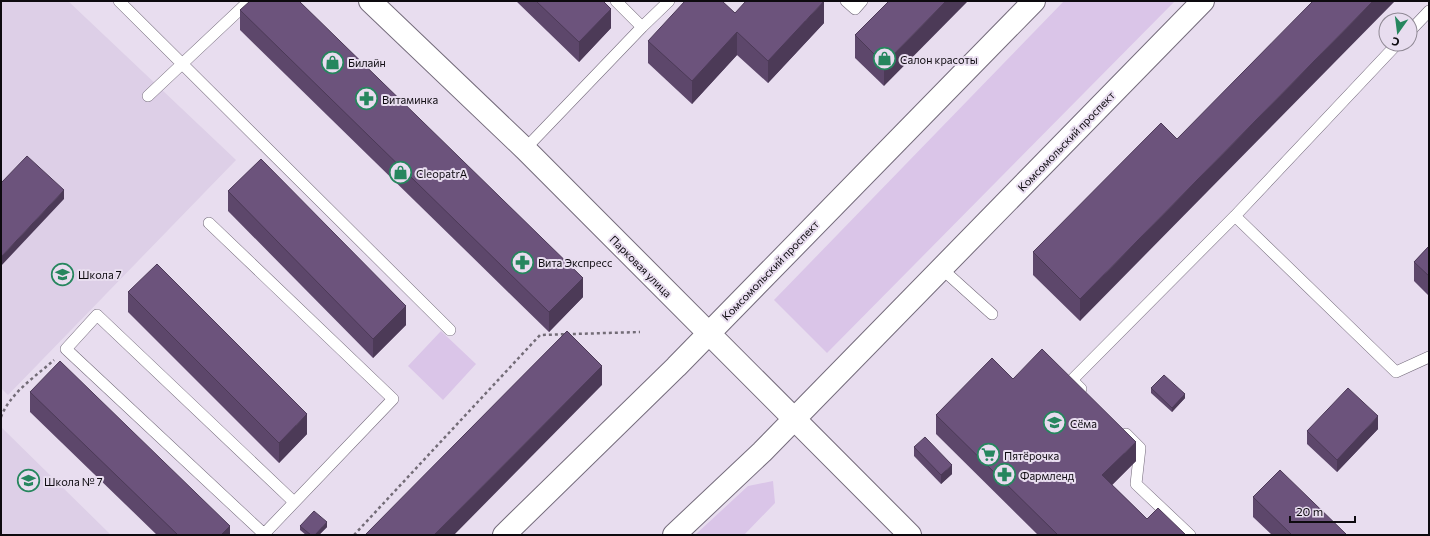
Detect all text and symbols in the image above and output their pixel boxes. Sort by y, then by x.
north arrow [1378,12,1418,52]
text: С [1390,35,1401,49]
shop icon: Салон красоты [872,46,898,72]
shop icon: Билайн [319,49,345,75]
place label: Салон красоты [900,53,978,66]
place label: Билайн [348,56,386,69]
pharmacy icon: Витаминка [353,86,379,112]
street label: Комсомольский проспект [1015,88,1117,194]
place label: Витаминка [382,93,438,106]
shop icon: CleopatrA [387,160,413,186]
place label: CleopatrA [416,167,468,180]
street label: Комсомольский проспект [719,217,821,323]
street label: Парковая улица [607,232,675,300]
pharmacy icon: Вита Экспресс [509,249,535,275]
place label: Вита Экспресс [538,256,612,269]
school or university icon: Школа 7 [50,261,76,287]
place label: Школа 7 [78,268,122,281]
school or university icon: Сёма [1042,410,1068,436]
place label: Сёма [1070,417,1097,430]
supermarket icon: Пятёрочка [976,442,1002,468]
place label: Пятёрочка [1004,449,1059,462]
pharmacy icon: Фармленд [991,462,1017,488]
school or university icon: Школа № 7 [15,468,41,494]
place label: Фармленд [1020,469,1075,482]
place label: Школа № 7 [44,475,103,488]
scale bar [1290,498,1355,524]
text: 20 m [1296,504,1323,518]

